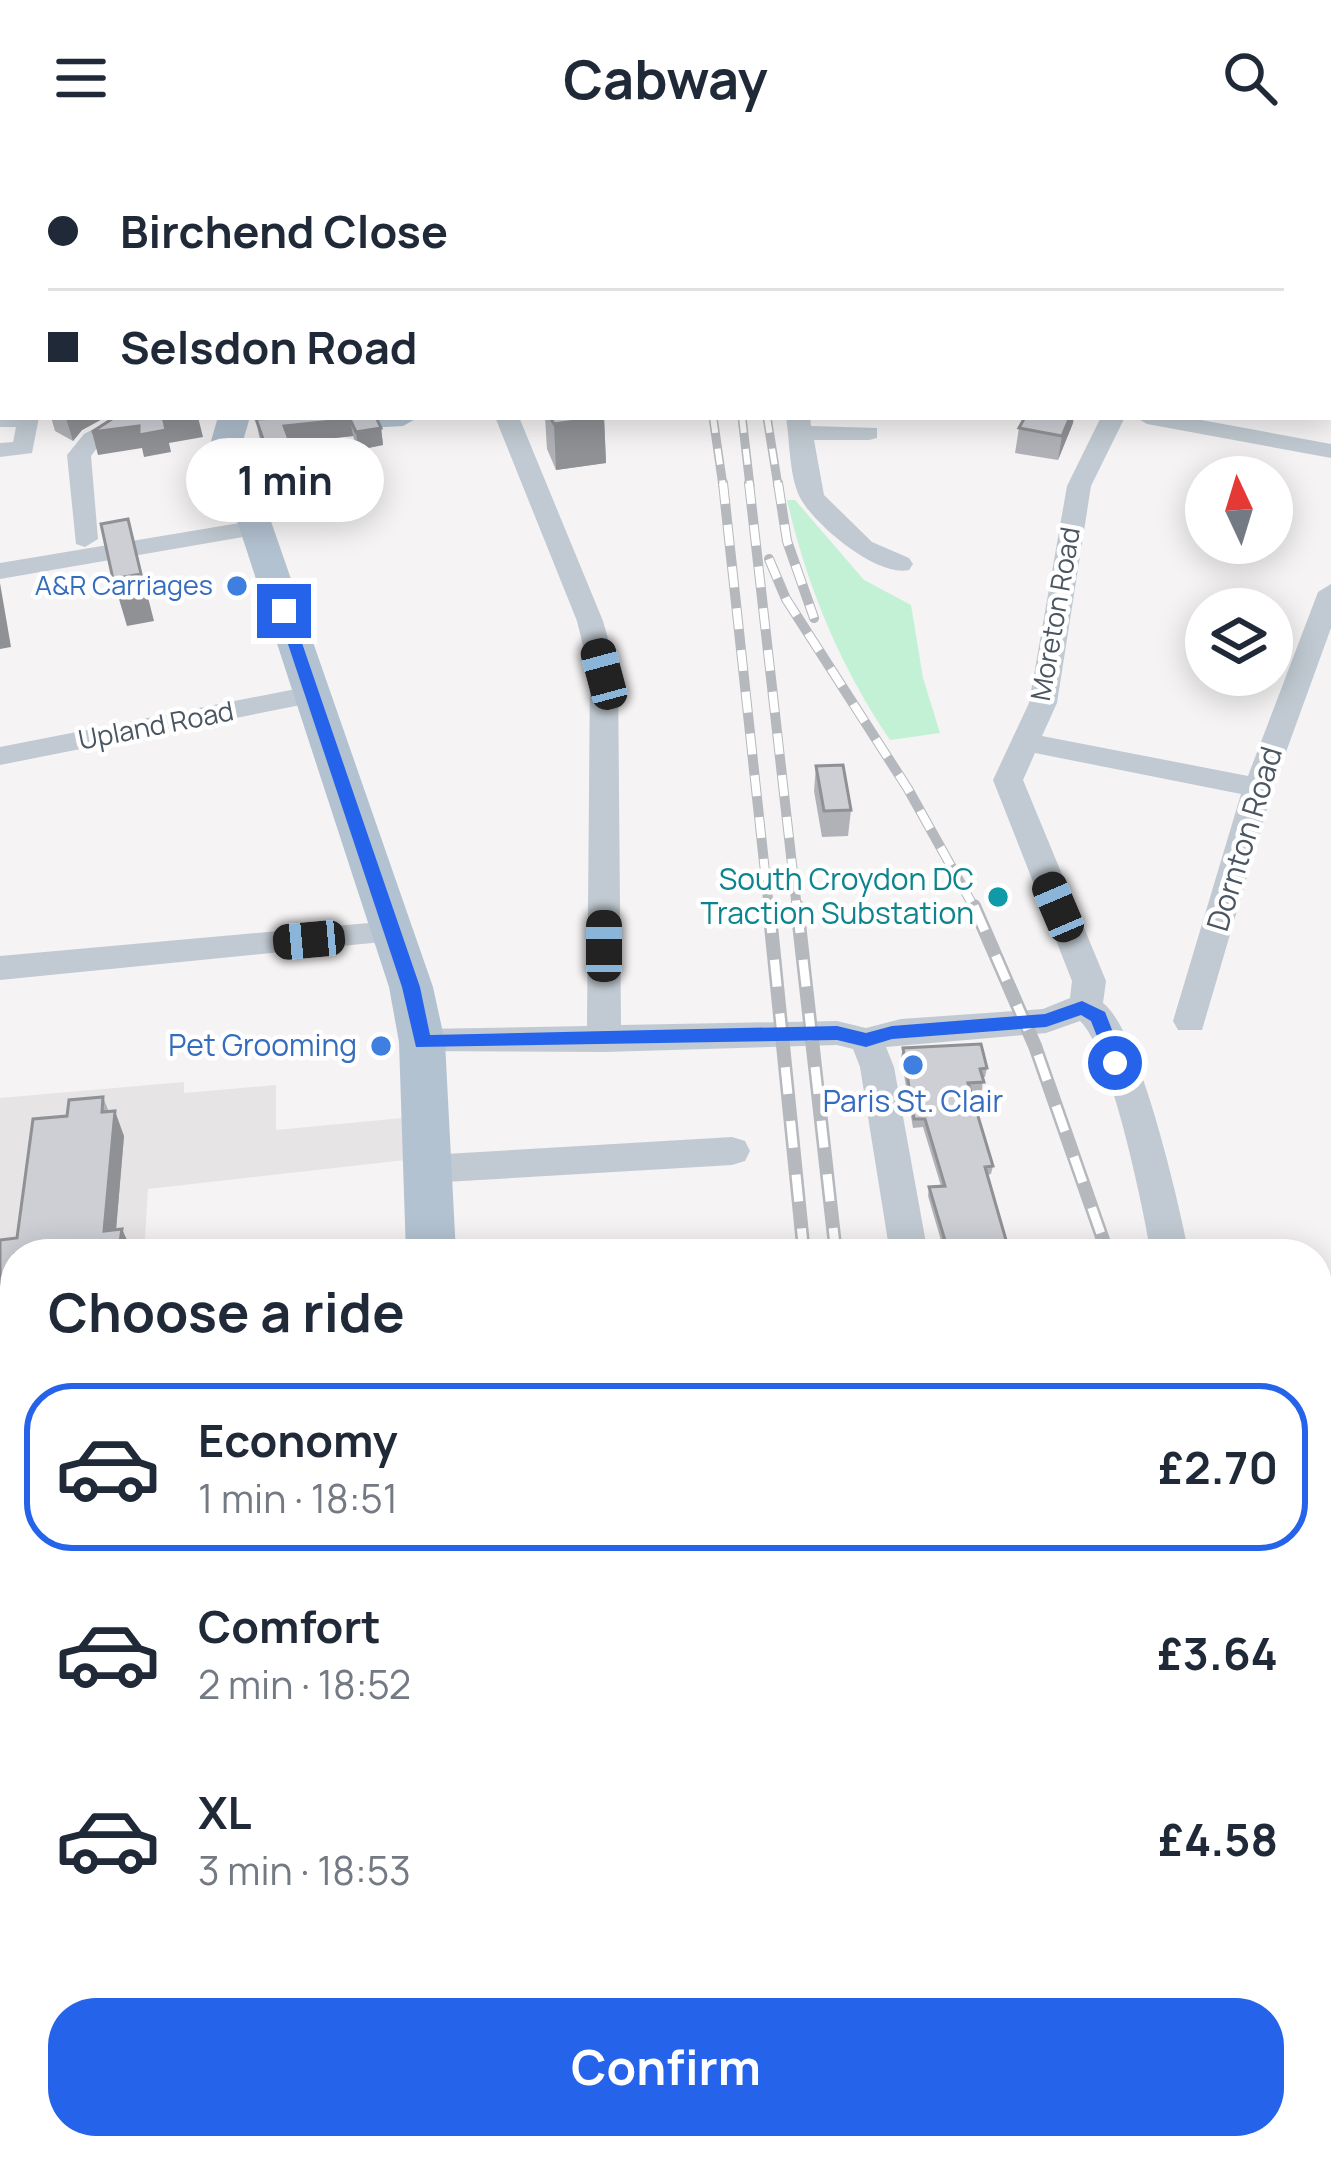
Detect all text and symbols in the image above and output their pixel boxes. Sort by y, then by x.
text: Cabway [563,41,768,115]
icon: menu [48,45,114,111]
icon: search [1217,45,1283,111]
text: Birchend Close [120,200,448,262]
text: Selsdon Road [120,316,418,378]
callout: 1 min [185,437,383,521]
text: 1 min [237,453,333,507]
north arrow [1185,456,1293,564]
map controls [1185,456,1293,696]
street label: Moreton Road [1021,524,1088,703]
place label: A&R Carriages [35,566,213,603]
marker: A&R Carriages [224,573,250,599]
route end [257,584,311,638]
button: layers [1185,588,1293,696]
car [577,635,631,713]
street label: Upland Road [75,691,237,758]
street label: Dornton Road [1196,741,1291,936]
place label: South Croydon DC Traction Substation [701,858,974,933]
car [1027,867,1089,947]
marker: South Croydon DC Traction Substation [985,884,1011,910]
car [586,910,622,982]
car [272,919,346,961]
place label: Pet Grooming [168,1024,357,1065]
marker: Pet Grooming [368,1033,394,1059]
route start [1088,1036,1142,1090]
marker: Paris St. Clair [900,1052,926,1078]
place label: Paris St. Clair [823,1080,1004,1121]
text: Choose a ride [48,1274,405,1348]
text: Economy [198,1409,398,1471]
icon: car [54,1413,162,1521]
text: £2.70 [1158,1436,1278,1498]
text: 1 min · 18:51 [198,1471,398,1525]
text: Comfort [198,1595,381,1657]
icon: car [54,1599,162,1707]
text: £3.64 [1157,1622,1278,1684]
text: 2 min · 18:52 [198,1657,411,1711]
text: XL [198,1781,252,1843]
icon: car [54,1785,162,1893]
text: £4.58 [1158,1808,1278,1870]
text: 3 min · 18:53 [198,1843,411,1897]
button: Confirm [48,1998,1284,2136]

